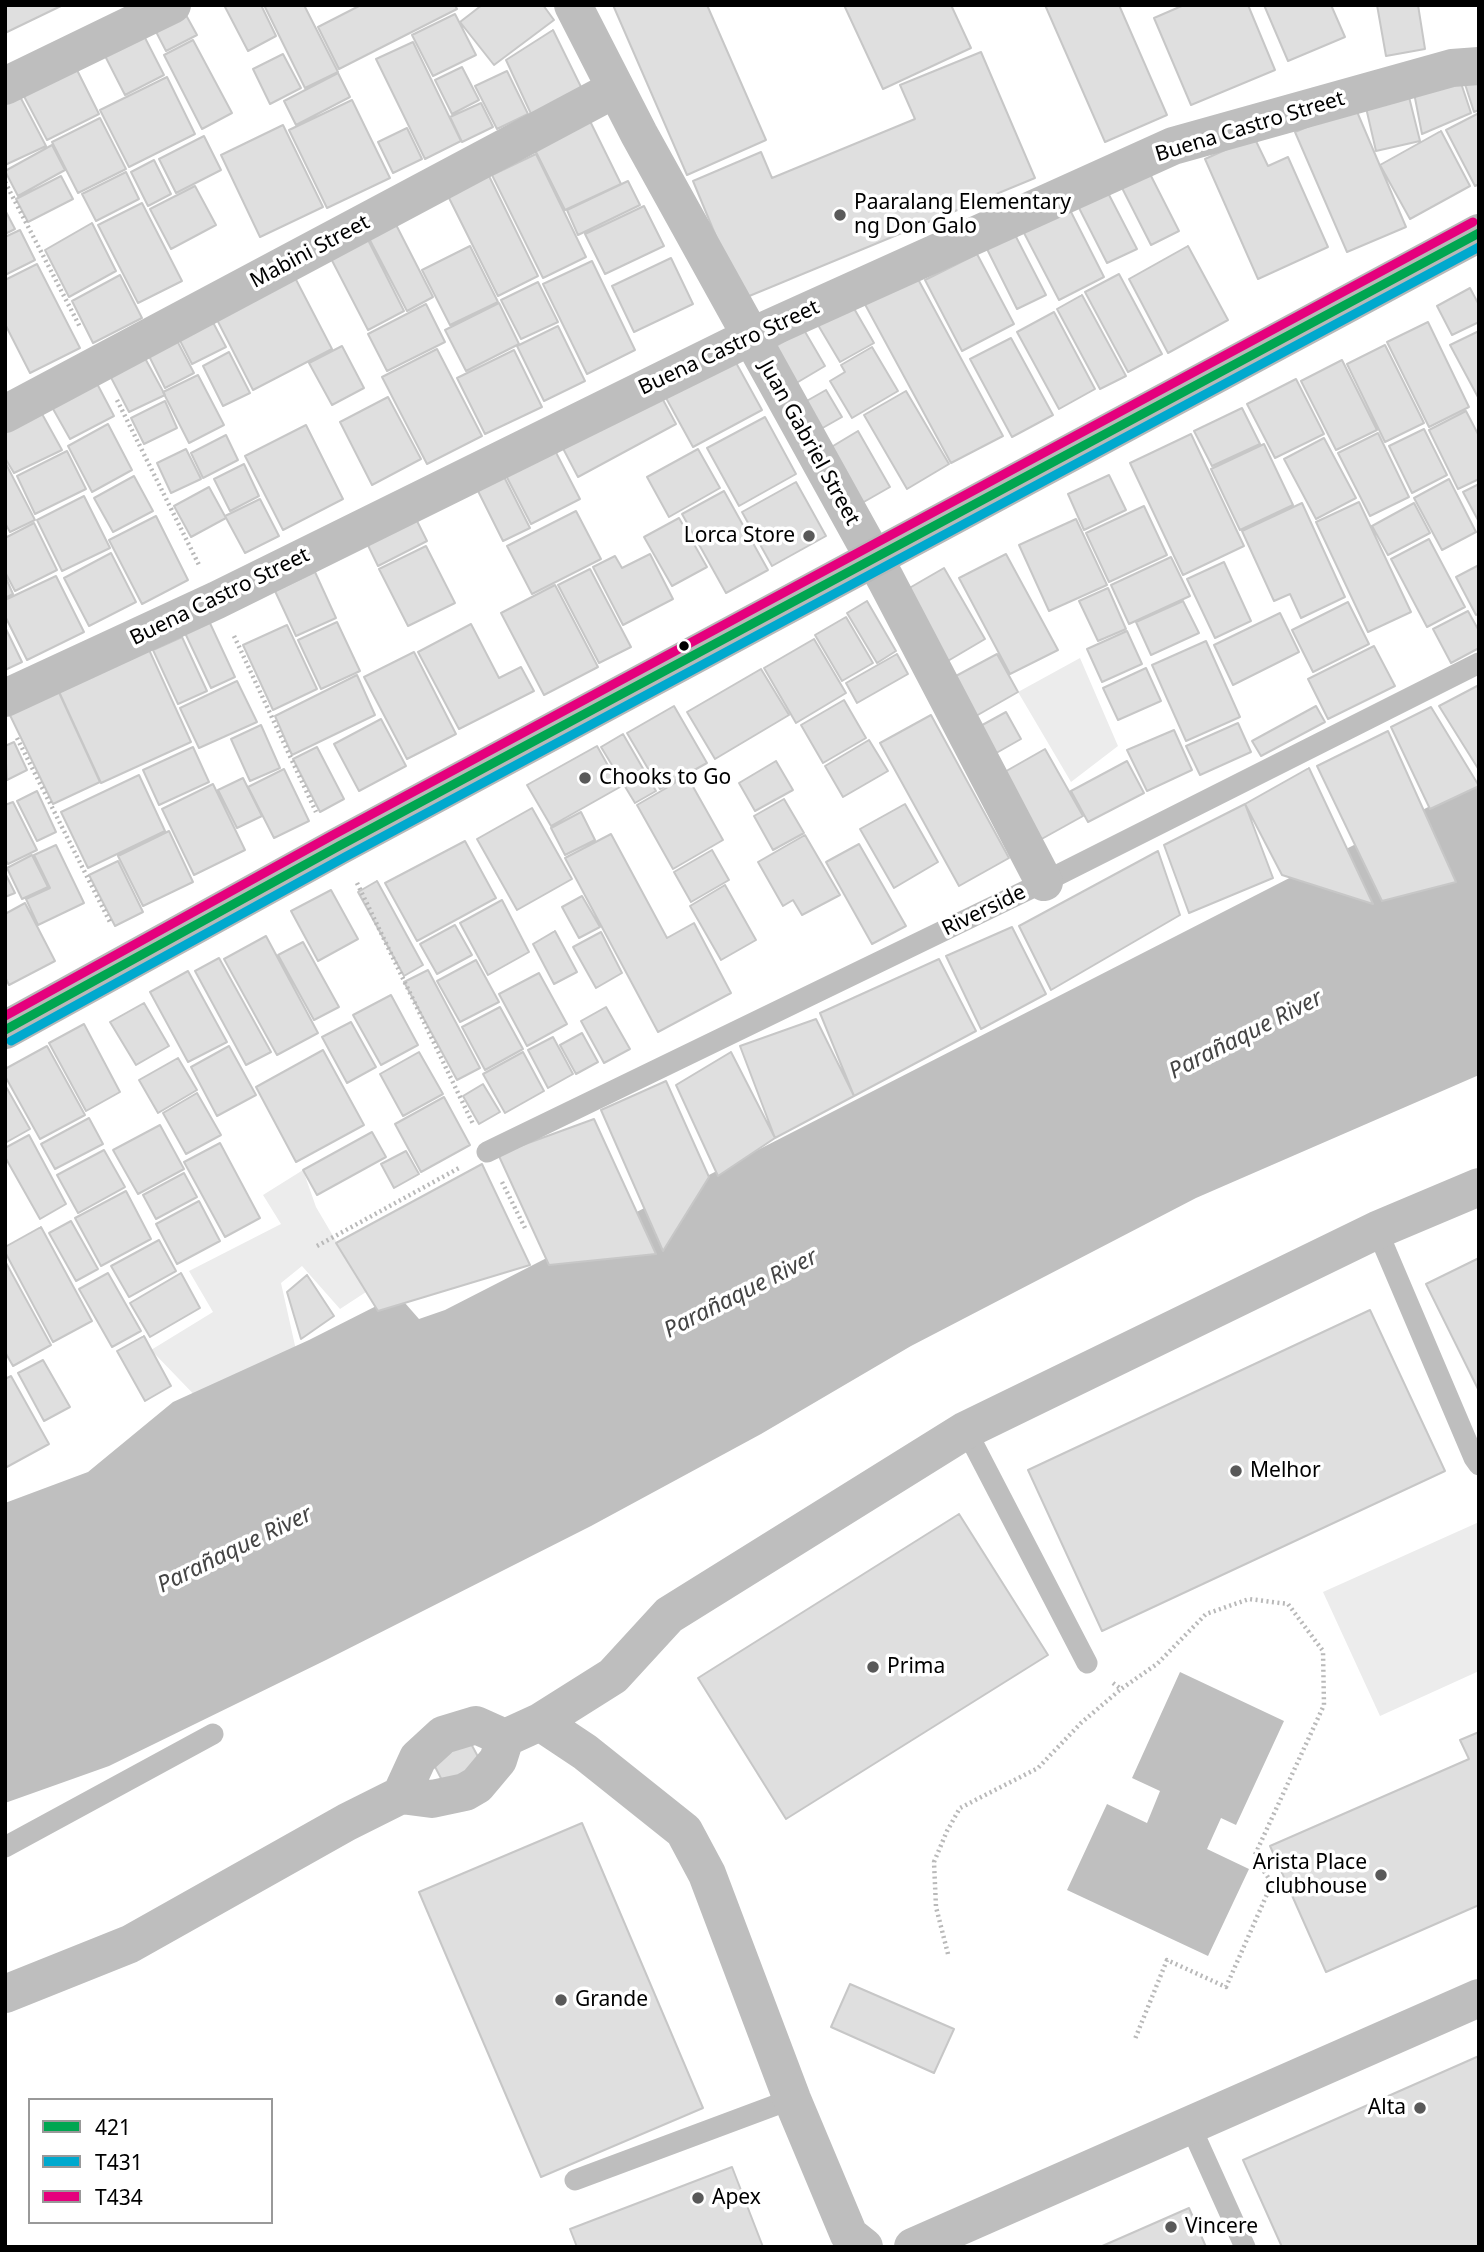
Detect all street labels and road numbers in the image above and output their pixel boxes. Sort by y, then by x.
street label: Buena Castro Street [1152,86,1348,168]
street label: Mabini Street [246,210,374,294]
street label: Buena Castro Street [635,295,823,401]
street label: Juan Gabriel Street [753,356,865,530]
street label: Buena Castro Street [126,543,314,651]
street label: Riverside [938,880,1030,942]

